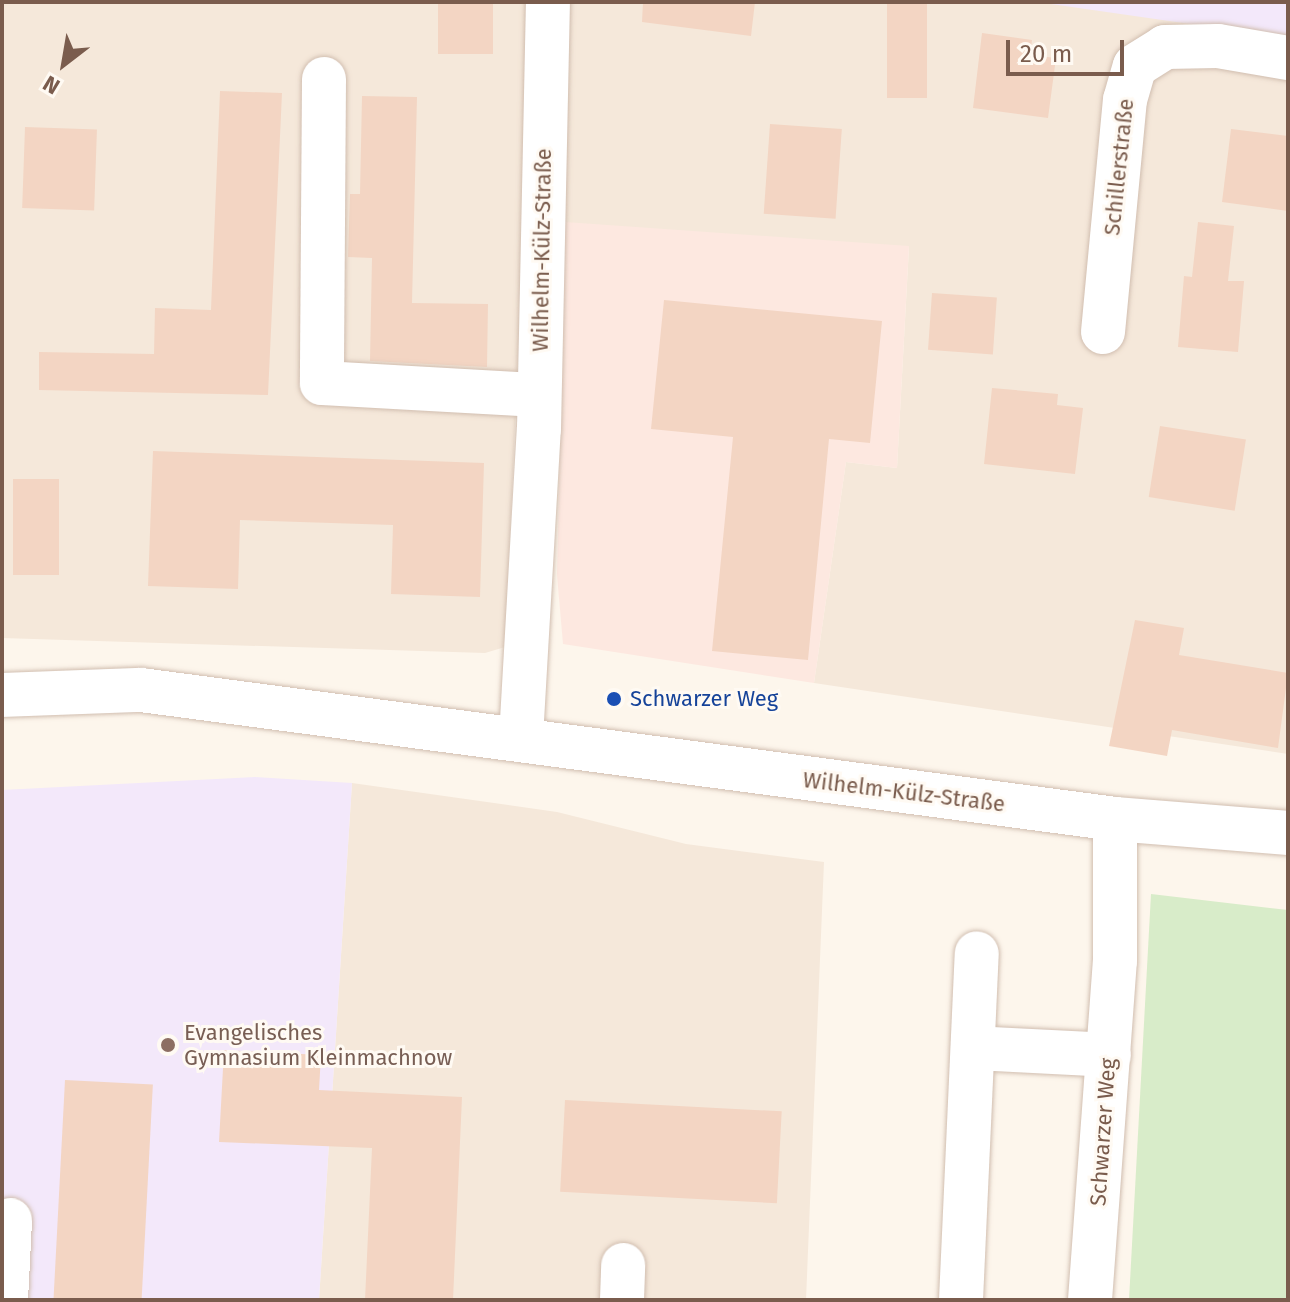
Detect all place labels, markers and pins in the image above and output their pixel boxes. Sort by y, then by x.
place label: Schwarzer Weg [630,686,778,712]
marker: Schwarzer Weg [605,690,623,708]
place label: Evangelisches Gymnasium Kleinmachnow [184,1019,452,1070]
marker: Evangelisches Gymnasium Kleinmachnow [159,1036,177,1054]

